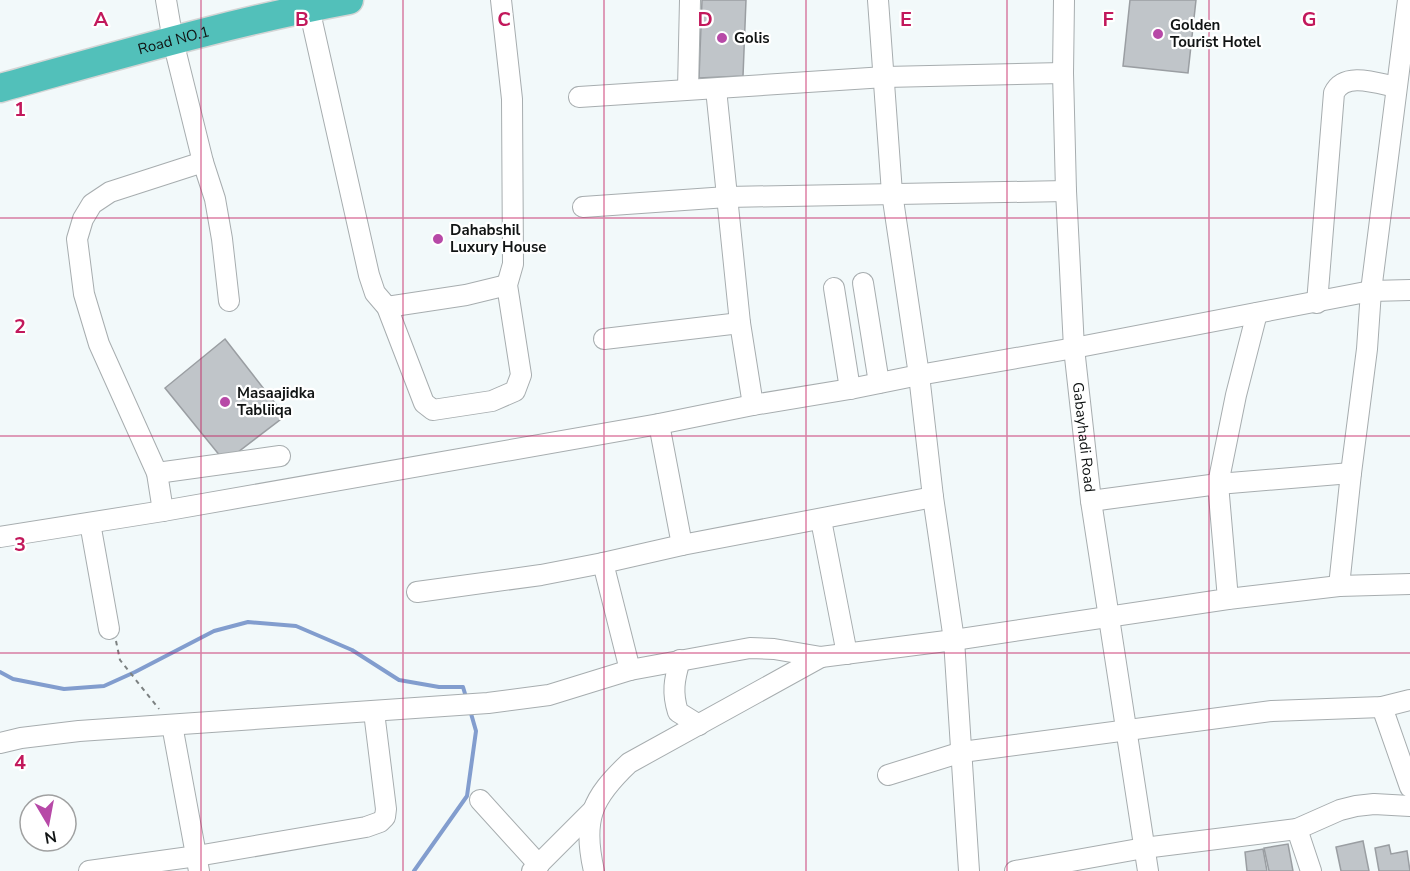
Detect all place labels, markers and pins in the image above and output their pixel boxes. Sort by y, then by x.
place label: Golden Tourist Hotel [1170,15,1261,52]
marker: Golden Tourist Hotel [1151,27,1165,41]
place label: Golis [734,28,770,48]
marker: Golis [715,31,729,45]
place label: Dahabshil Luxury House [450,220,546,257]
marker: Dahabshil Luxury House [431,232,445,246]
place label: Masaajidka Tabliiqa [237,383,315,420]
marker: Masaajidka Tabliiqa [218,395,232,409]

